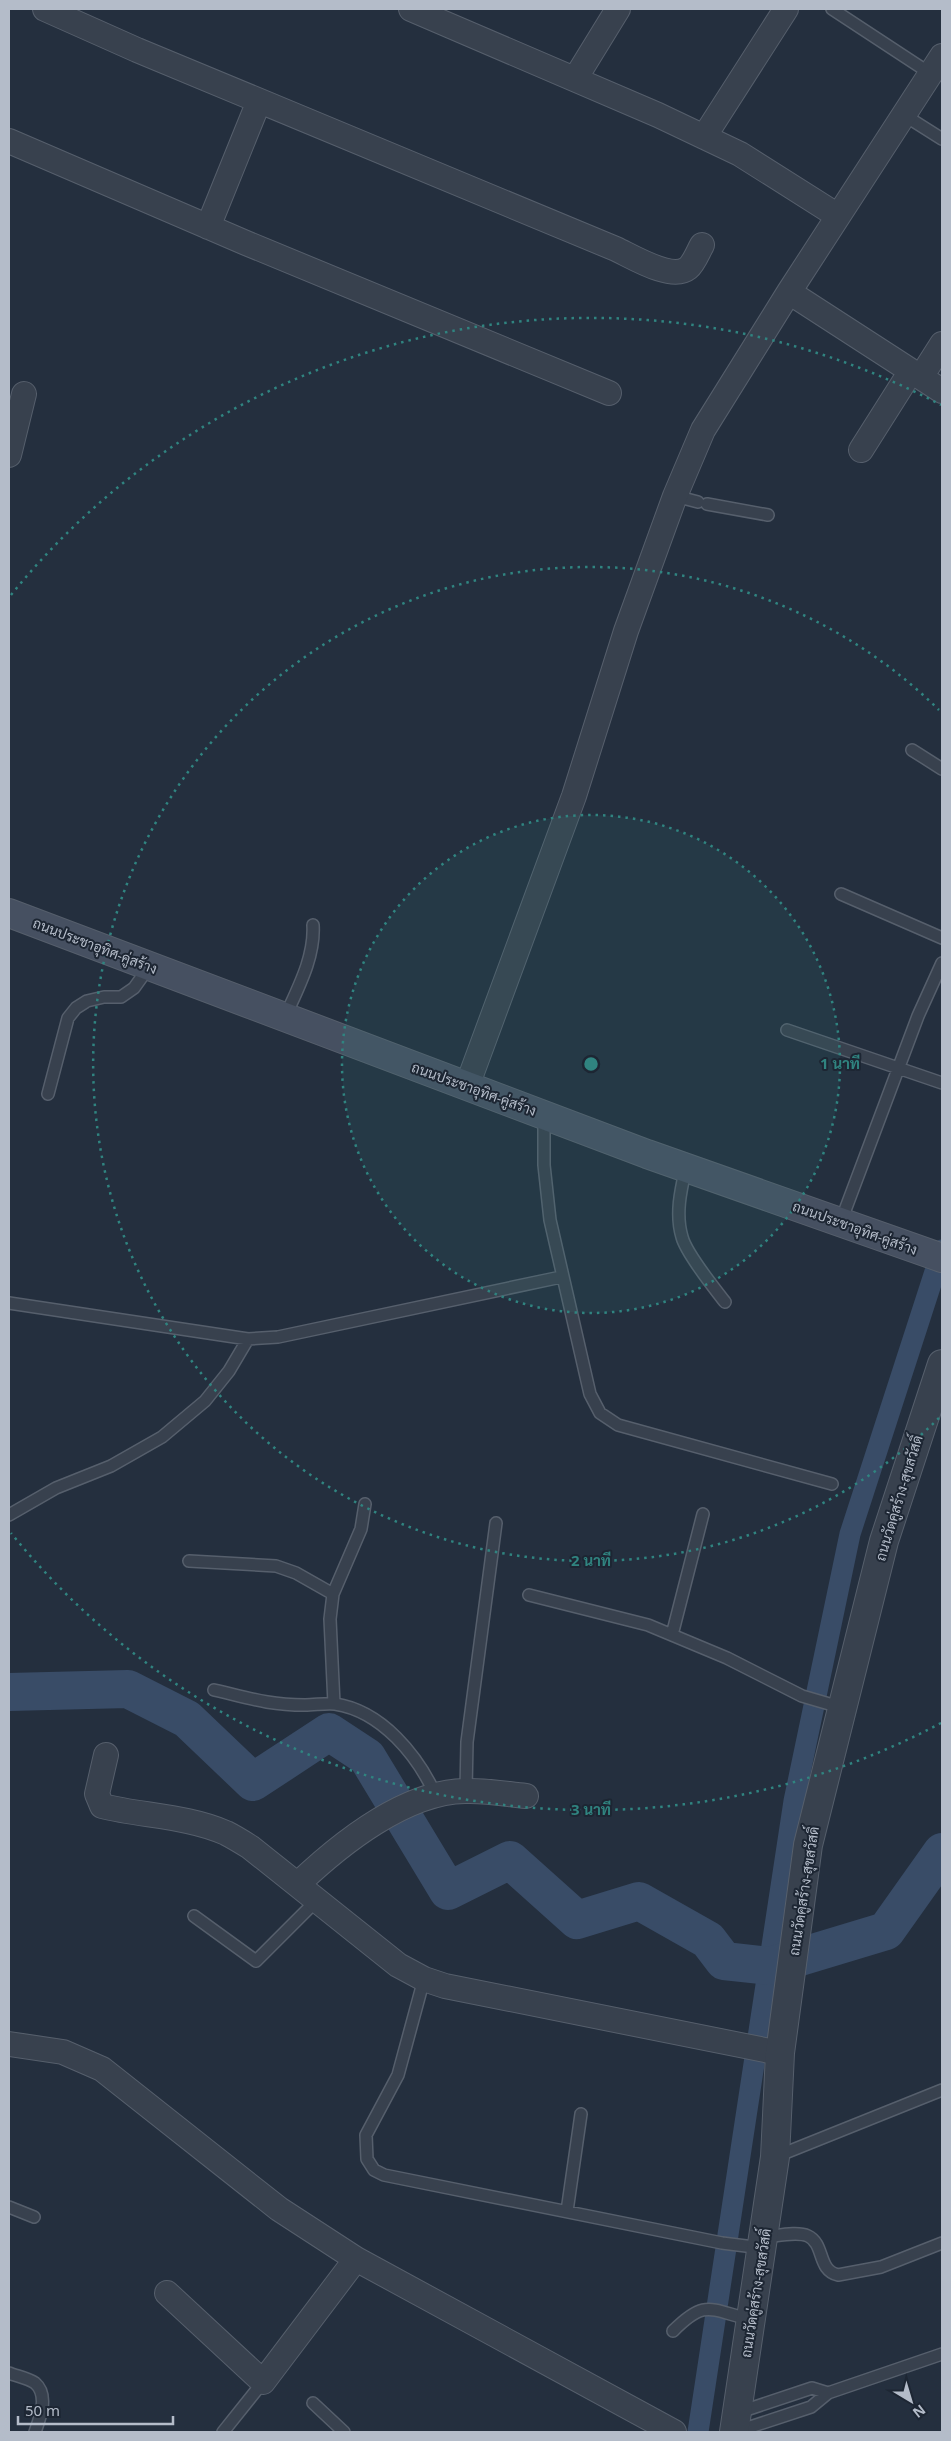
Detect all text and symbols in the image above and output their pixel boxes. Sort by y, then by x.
street label: ถนนประชาอุทิศ-คู่สร้าง [30,913,160,979]
text: 1 นาที [820,1053,860,1073]
centre of rings [582,1055,600,1073]
street label: ถนนประชาอุทิศ-คู่สร้าง [409,1057,539,1121]
street label: ถนนประชาอุทิศ-คู่สร้าง [790,1196,920,1260]
street label: ถนนวัดคู่สร้าง-สุขสวัสดิ์ [868,1432,928,1563]
text: 2 นาที [571,1550,611,1570]
text: 3 นาที [571,1799,611,1819]
street label: ถนนวัดคู่สร้าง-สุขสวัสดิ์ [782,1825,824,1957]
street label: ถนนวัดคู่สร้าง-สุขสวัสดิ์ [734,2227,776,2359]
north arrow [886,2376,936,2426]
scale bar [18,2394,172,2426]
text: 50 m [25,2400,60,2420]
text: N [909,2401,930,2423]

